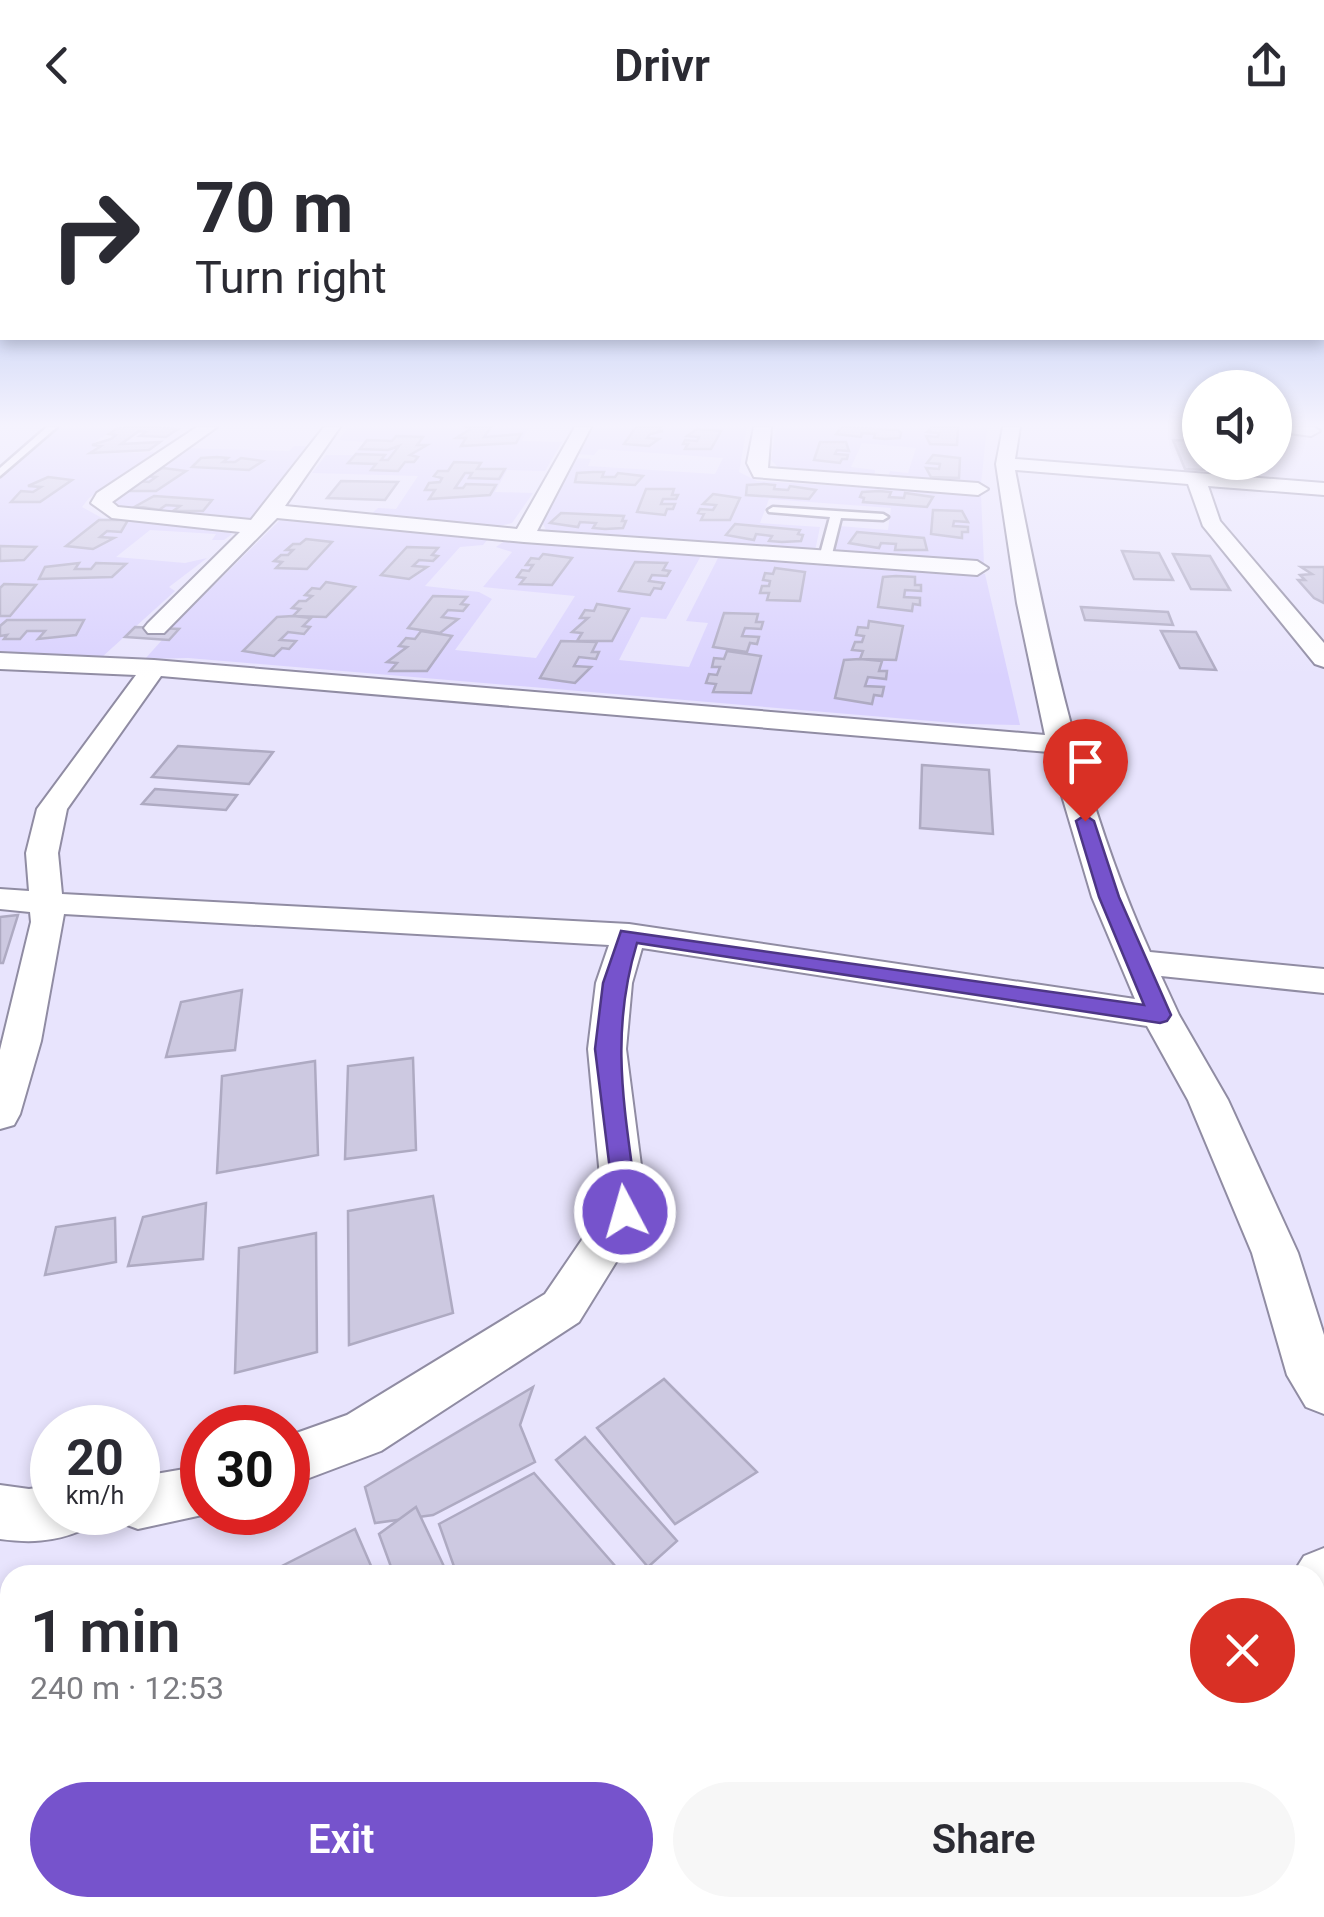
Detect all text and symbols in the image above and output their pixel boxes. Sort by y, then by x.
icon: back [30,38,85,93]
icon: share [1239,38,1294,93]
text: Drivr [614,39,710,92]
text: 70 m [195,167,353,249]
icon: right [30,170,160,300]
text: Turn right [195,251,387,304]
map controls [1182,370,1292,480]
button: sound [1182,370,1292,480]
pin [1043,719,1128,822]
icon: arrive [1058,734,1113,789]
position arrow [573,1160,677,1264]
speed limit sign: 30 [180,1405,310,1535]
text: 20 [66,1429,124,1487]
text: km/h [66,1481,124,1510]
text: 1 min [30,1596,180,1667]
button: close [1190,1598,1295,1703]
text: 240 m · 12:53 [30,1669,224,1707]
button: Exit [30,1782,653,1897]
button: Share [673,1782,1295,1897]

